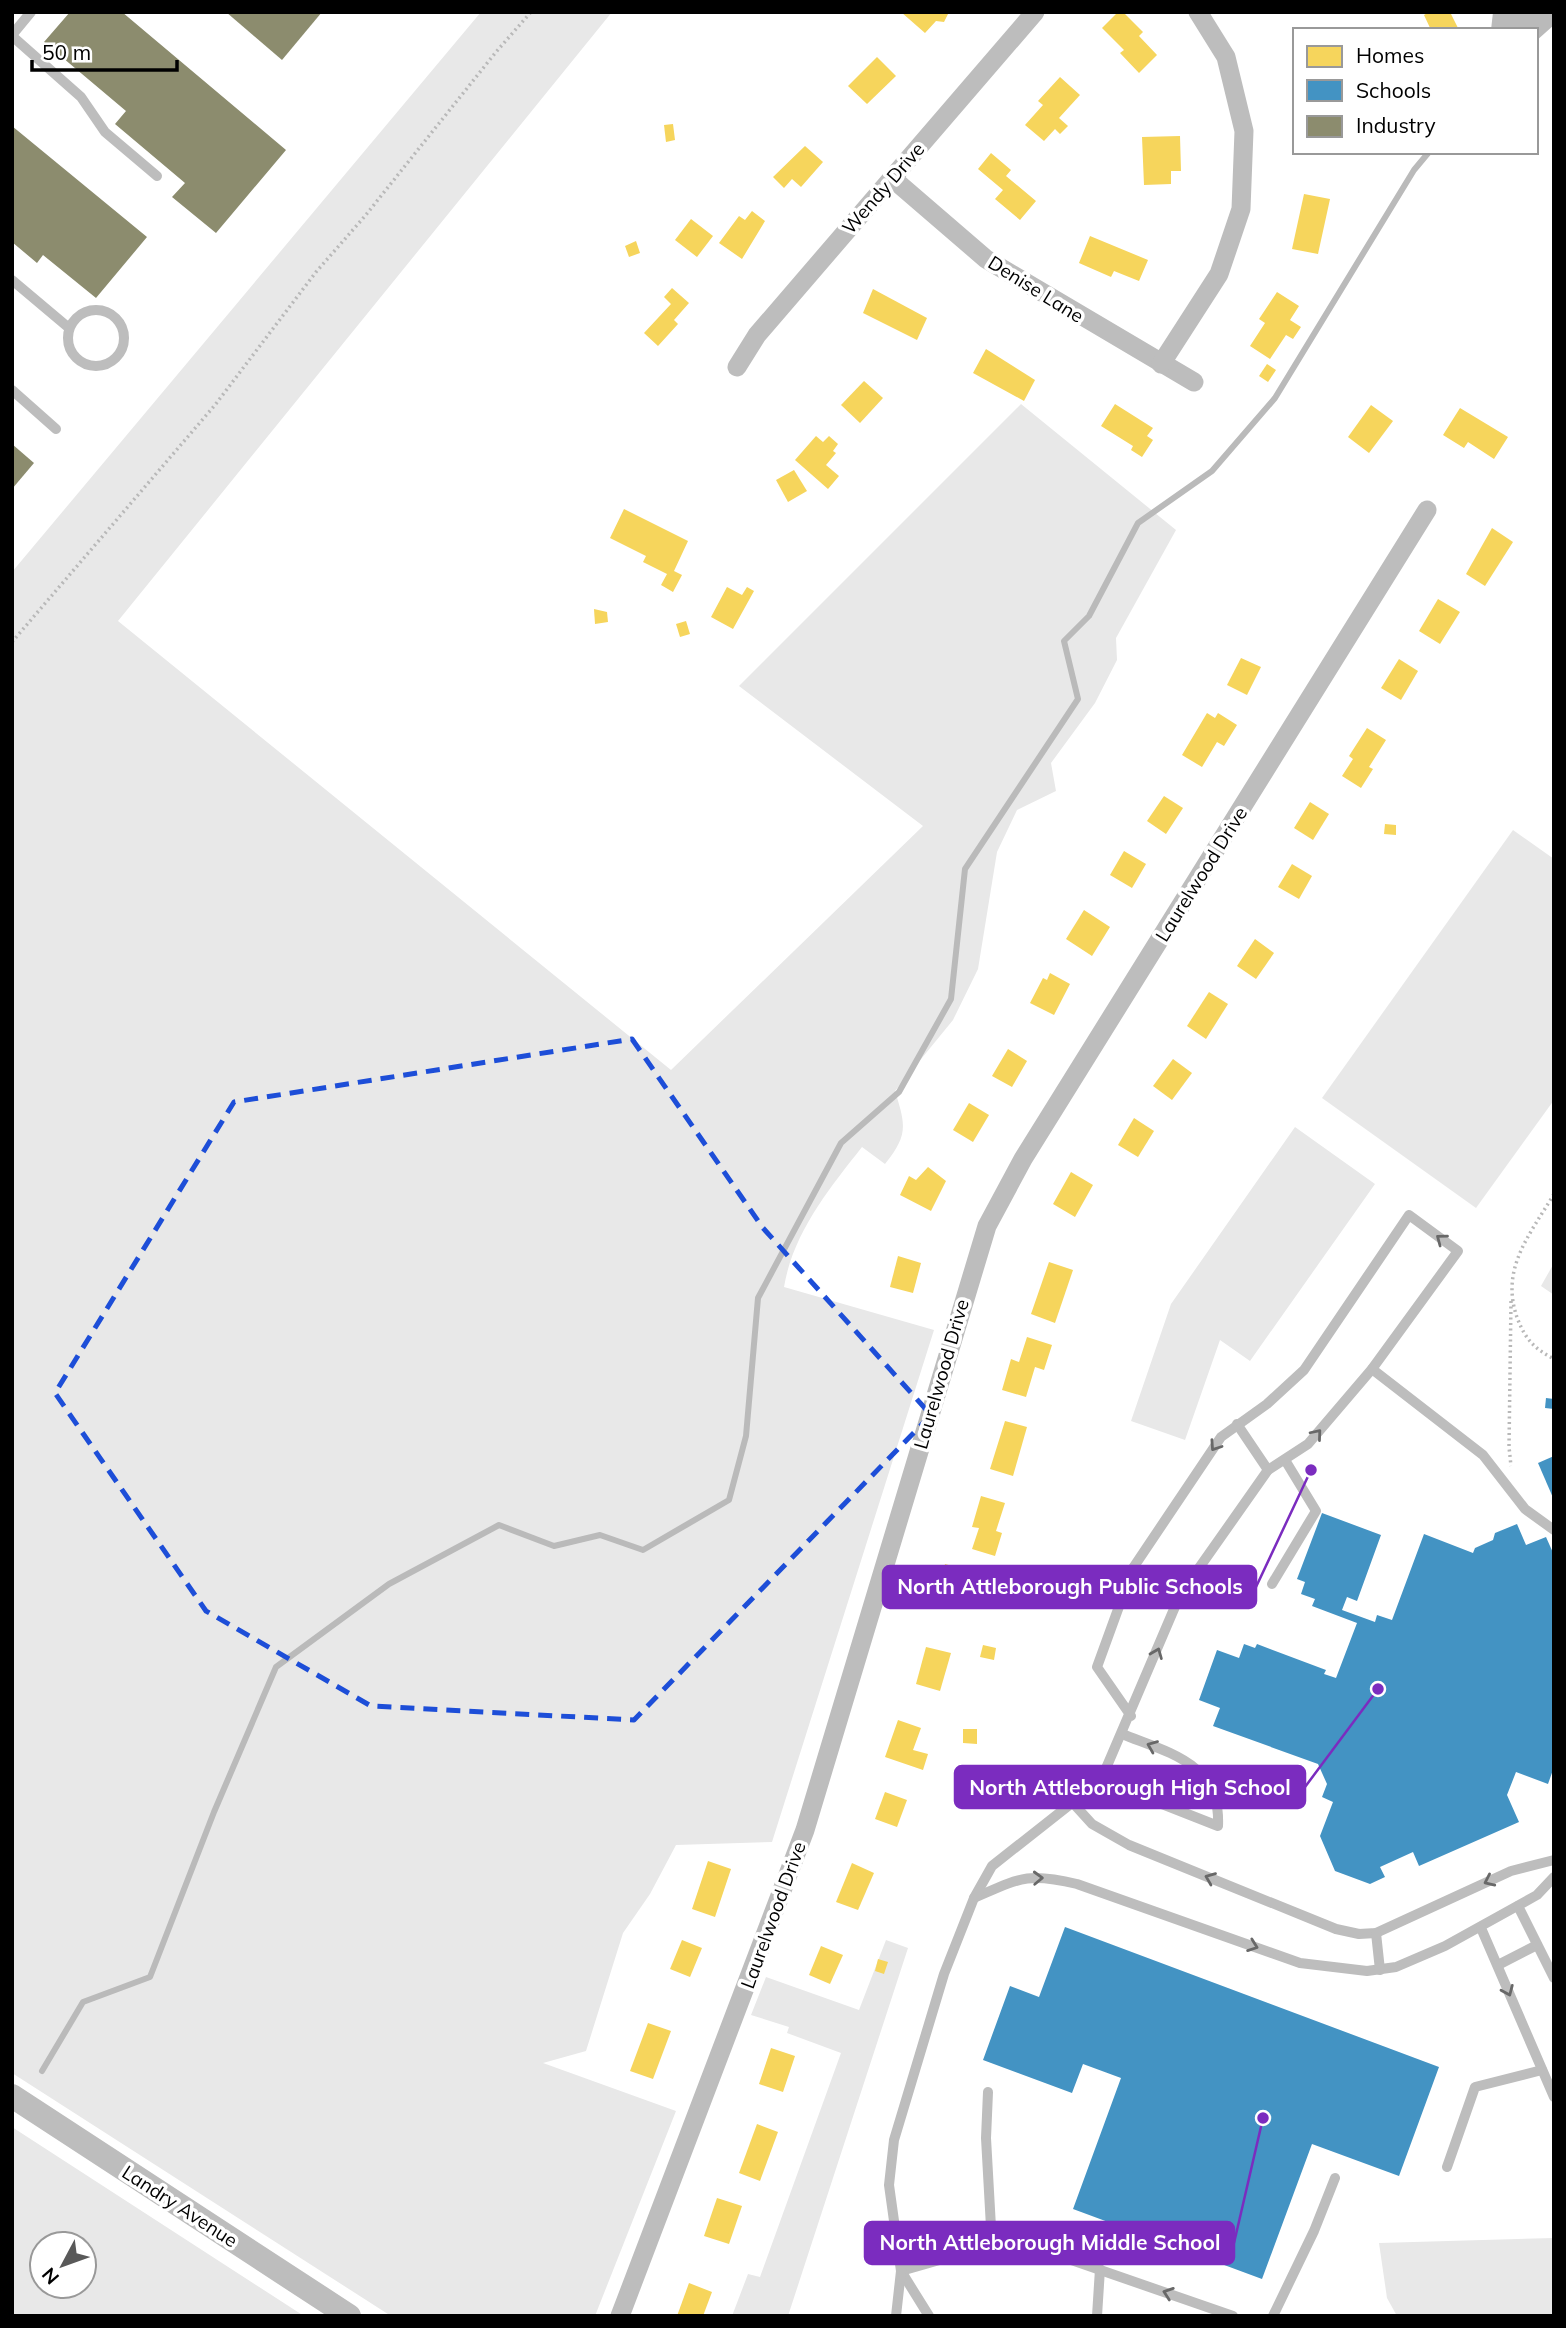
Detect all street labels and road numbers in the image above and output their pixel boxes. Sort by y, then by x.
street label: Wendy Drive [837,137,929,239]
street label: Denise Lane [984,250,1088,328]
street label: Laurelwood Drive [1150,802,1252,946]
street label: Laurelwood Drive [908,1296,974,1452]
street label: Laurelwood Drive [735,1838,811,1992]
street label: Landry Avenue [118,2160,242,2252]

